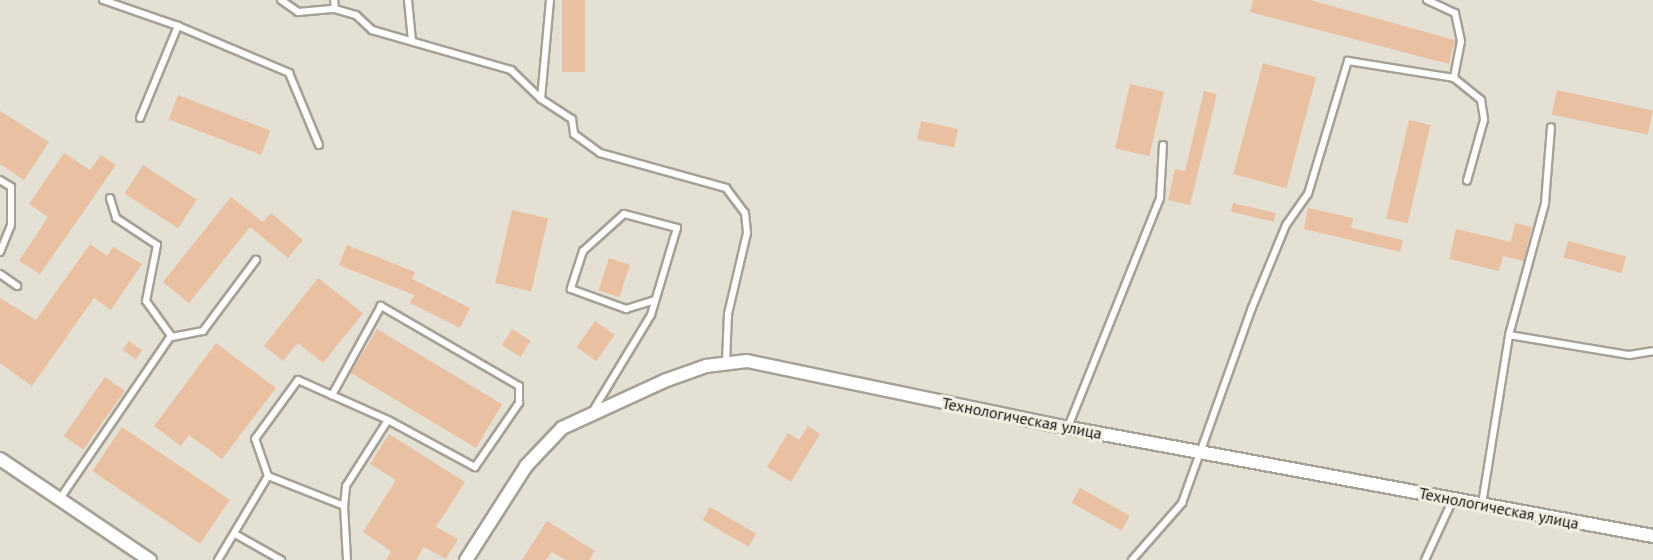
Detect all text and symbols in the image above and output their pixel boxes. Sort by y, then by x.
street label: Технологическая улица [940,393,1104,443]
street label: Технологическая улица [1417,483,1581,533]

